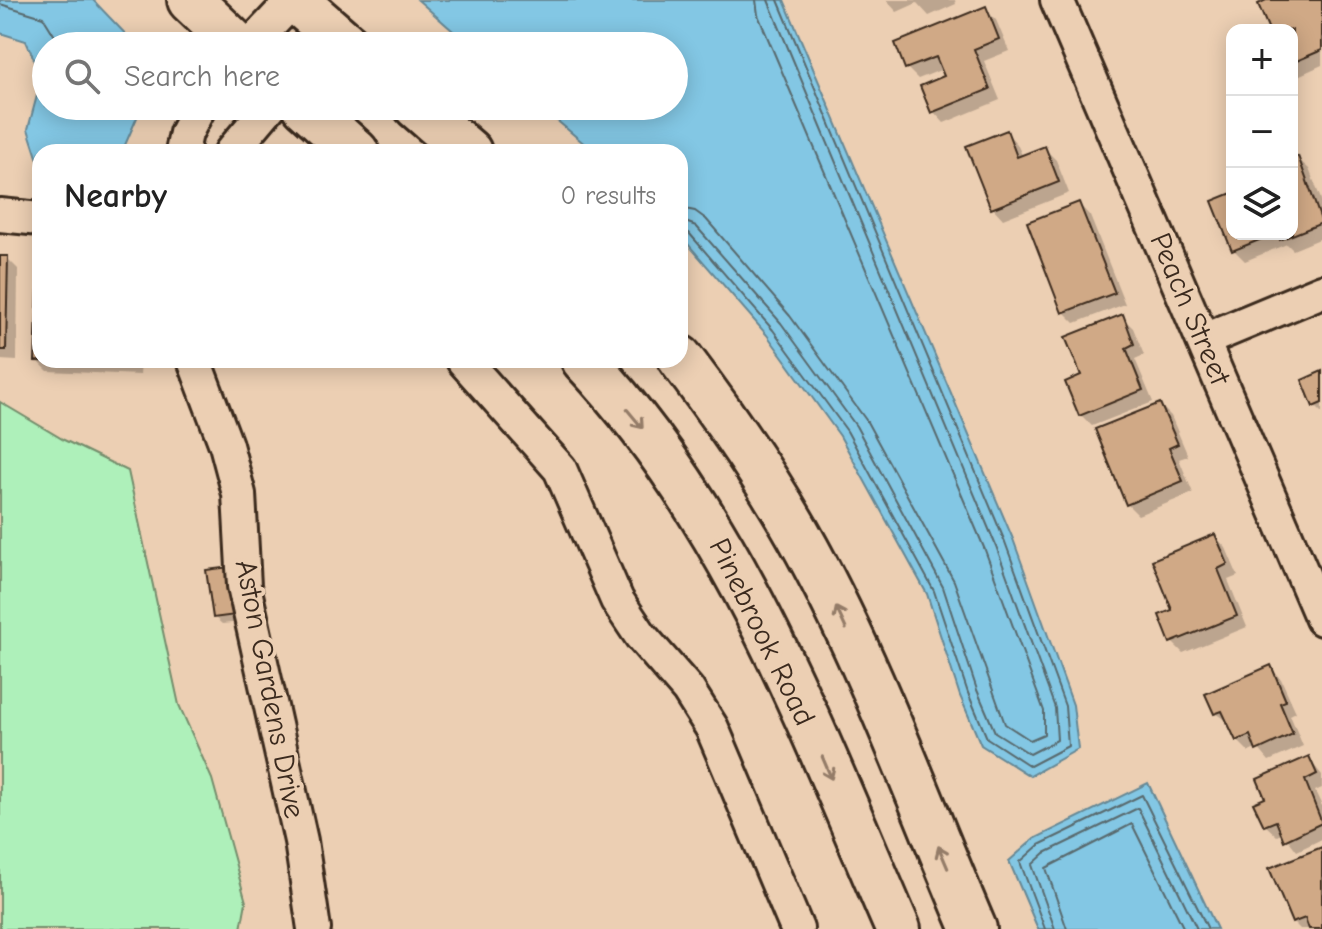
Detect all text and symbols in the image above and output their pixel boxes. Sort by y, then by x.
map controls [1226,24,1298,240]
button: + [1226,24,1298,96]
search box [32,32,688,120]
icon: search [60,54,104,98]
text: Search here [124,59,280,94]
button: − [1226,96,1298,168]
button: layers [1226,168,1298,240]
text: Nearby [64,176,167,216]
text: 0 results [561,181,656,211]
street label: Peach Street [1142,228,1238,392]
one-way arrow [626,408,643,429]
street label: Pinebrook Road [702,533,822,731]
street label: Aston Gardens Drive [228,557,312,821]
one-way arrow [833,607,848,631]
one-way arrow [821,755,836,779]
one-way arrow [935,845,950,870]

